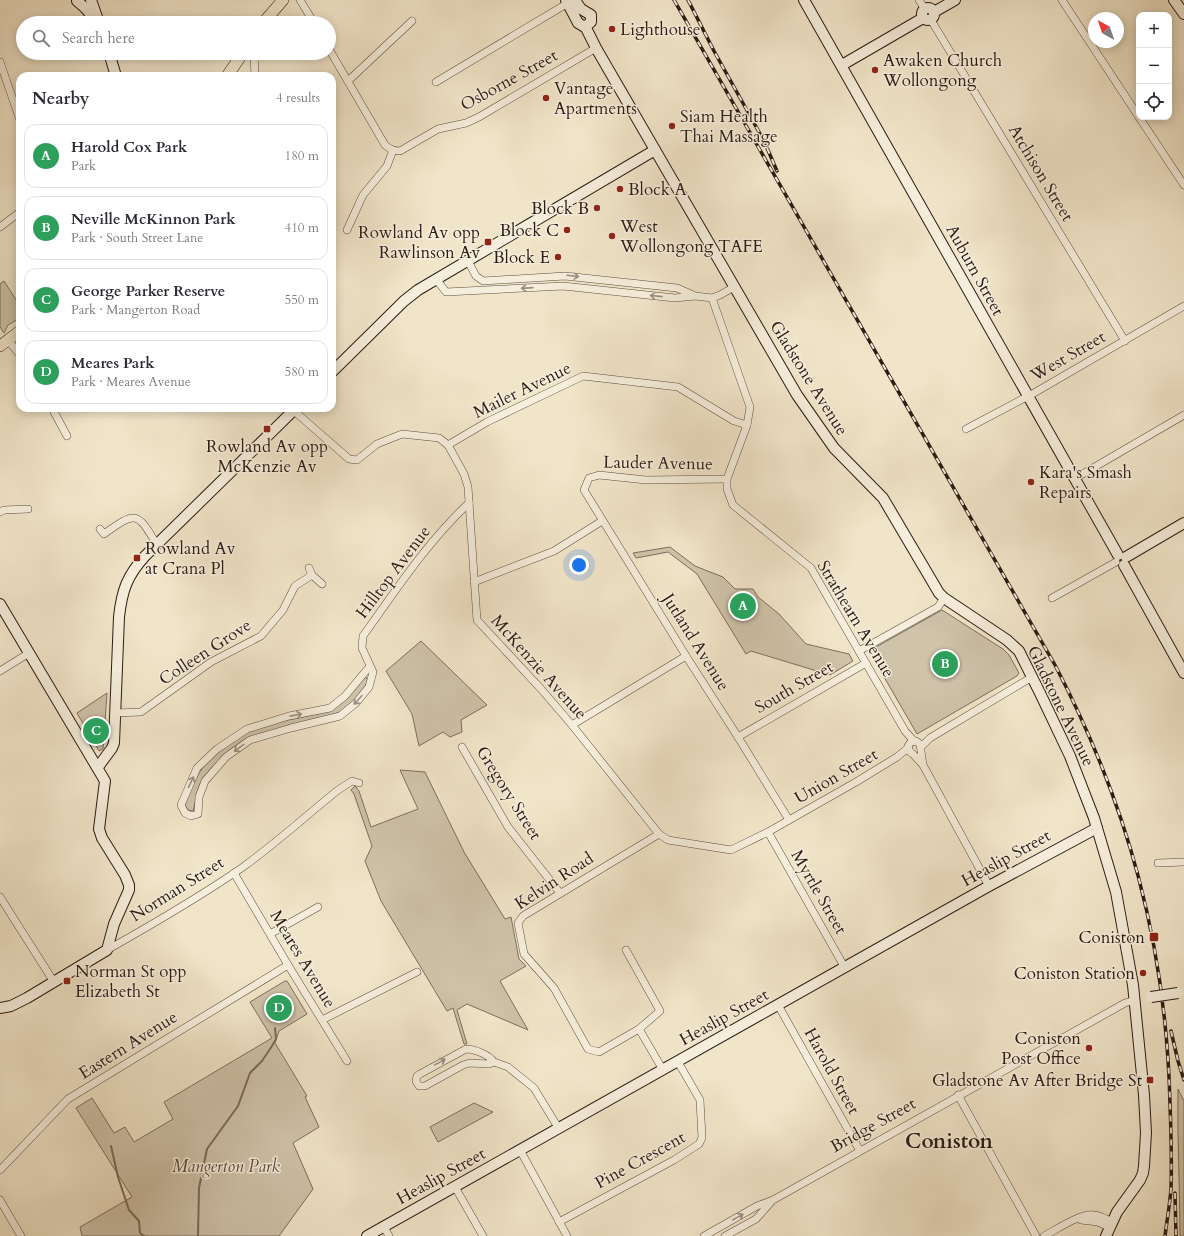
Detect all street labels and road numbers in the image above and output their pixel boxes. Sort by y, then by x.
street label: Osborne Street [456,44,562,116]
street label: Atchison Street [1003,120,1079,226]
street label: Auburn Street [940,220,1010,320]
street label: Gladstone Avenue [764,316,854,440]
street label: West Street [1025,325,1110,387]
street label: Mailer Avenue [469,356,575,424]
street label: Lauder Avenue [603,451,713,475]
street label: Hilltop Avenue [350,521,436,623]
street label: Strathearn Avenue [812,556,900,682]
street label: Jutland Avenue [655,586,735,695]
street label: McKenzie Avenue [486,610,592,724]
street label: Colleen Grove [154,614,256,690]
street label: Gladstone Avenue [1022,642,1100,770]
street label: South Street [750,655,838,719]
street label: Gregory Street [471,742,547,845]
street label: Union Street [790,743,882,809]
street label: Heaslip Street [957,824,1055,892]
street label: Myrtle Street [786,846,853,939]
street label: Kelvin Road [510,847,598,915]
street label: Norman Street [126,851,229,927]
street label: Meares Avenue [265,906,341,1012]
street label: Heaslip Street [675,983,773,1051]
street label: Eastern Avenue [74,1006,182,1084]
street label: Harold Street [799,1024,866,1119]
street label: Bridge Street [826,1092,920,1158]
street label: Pine Crescent [591,1125,690,1194]
street label: Heaslip Street [392,1142,490,1210]

